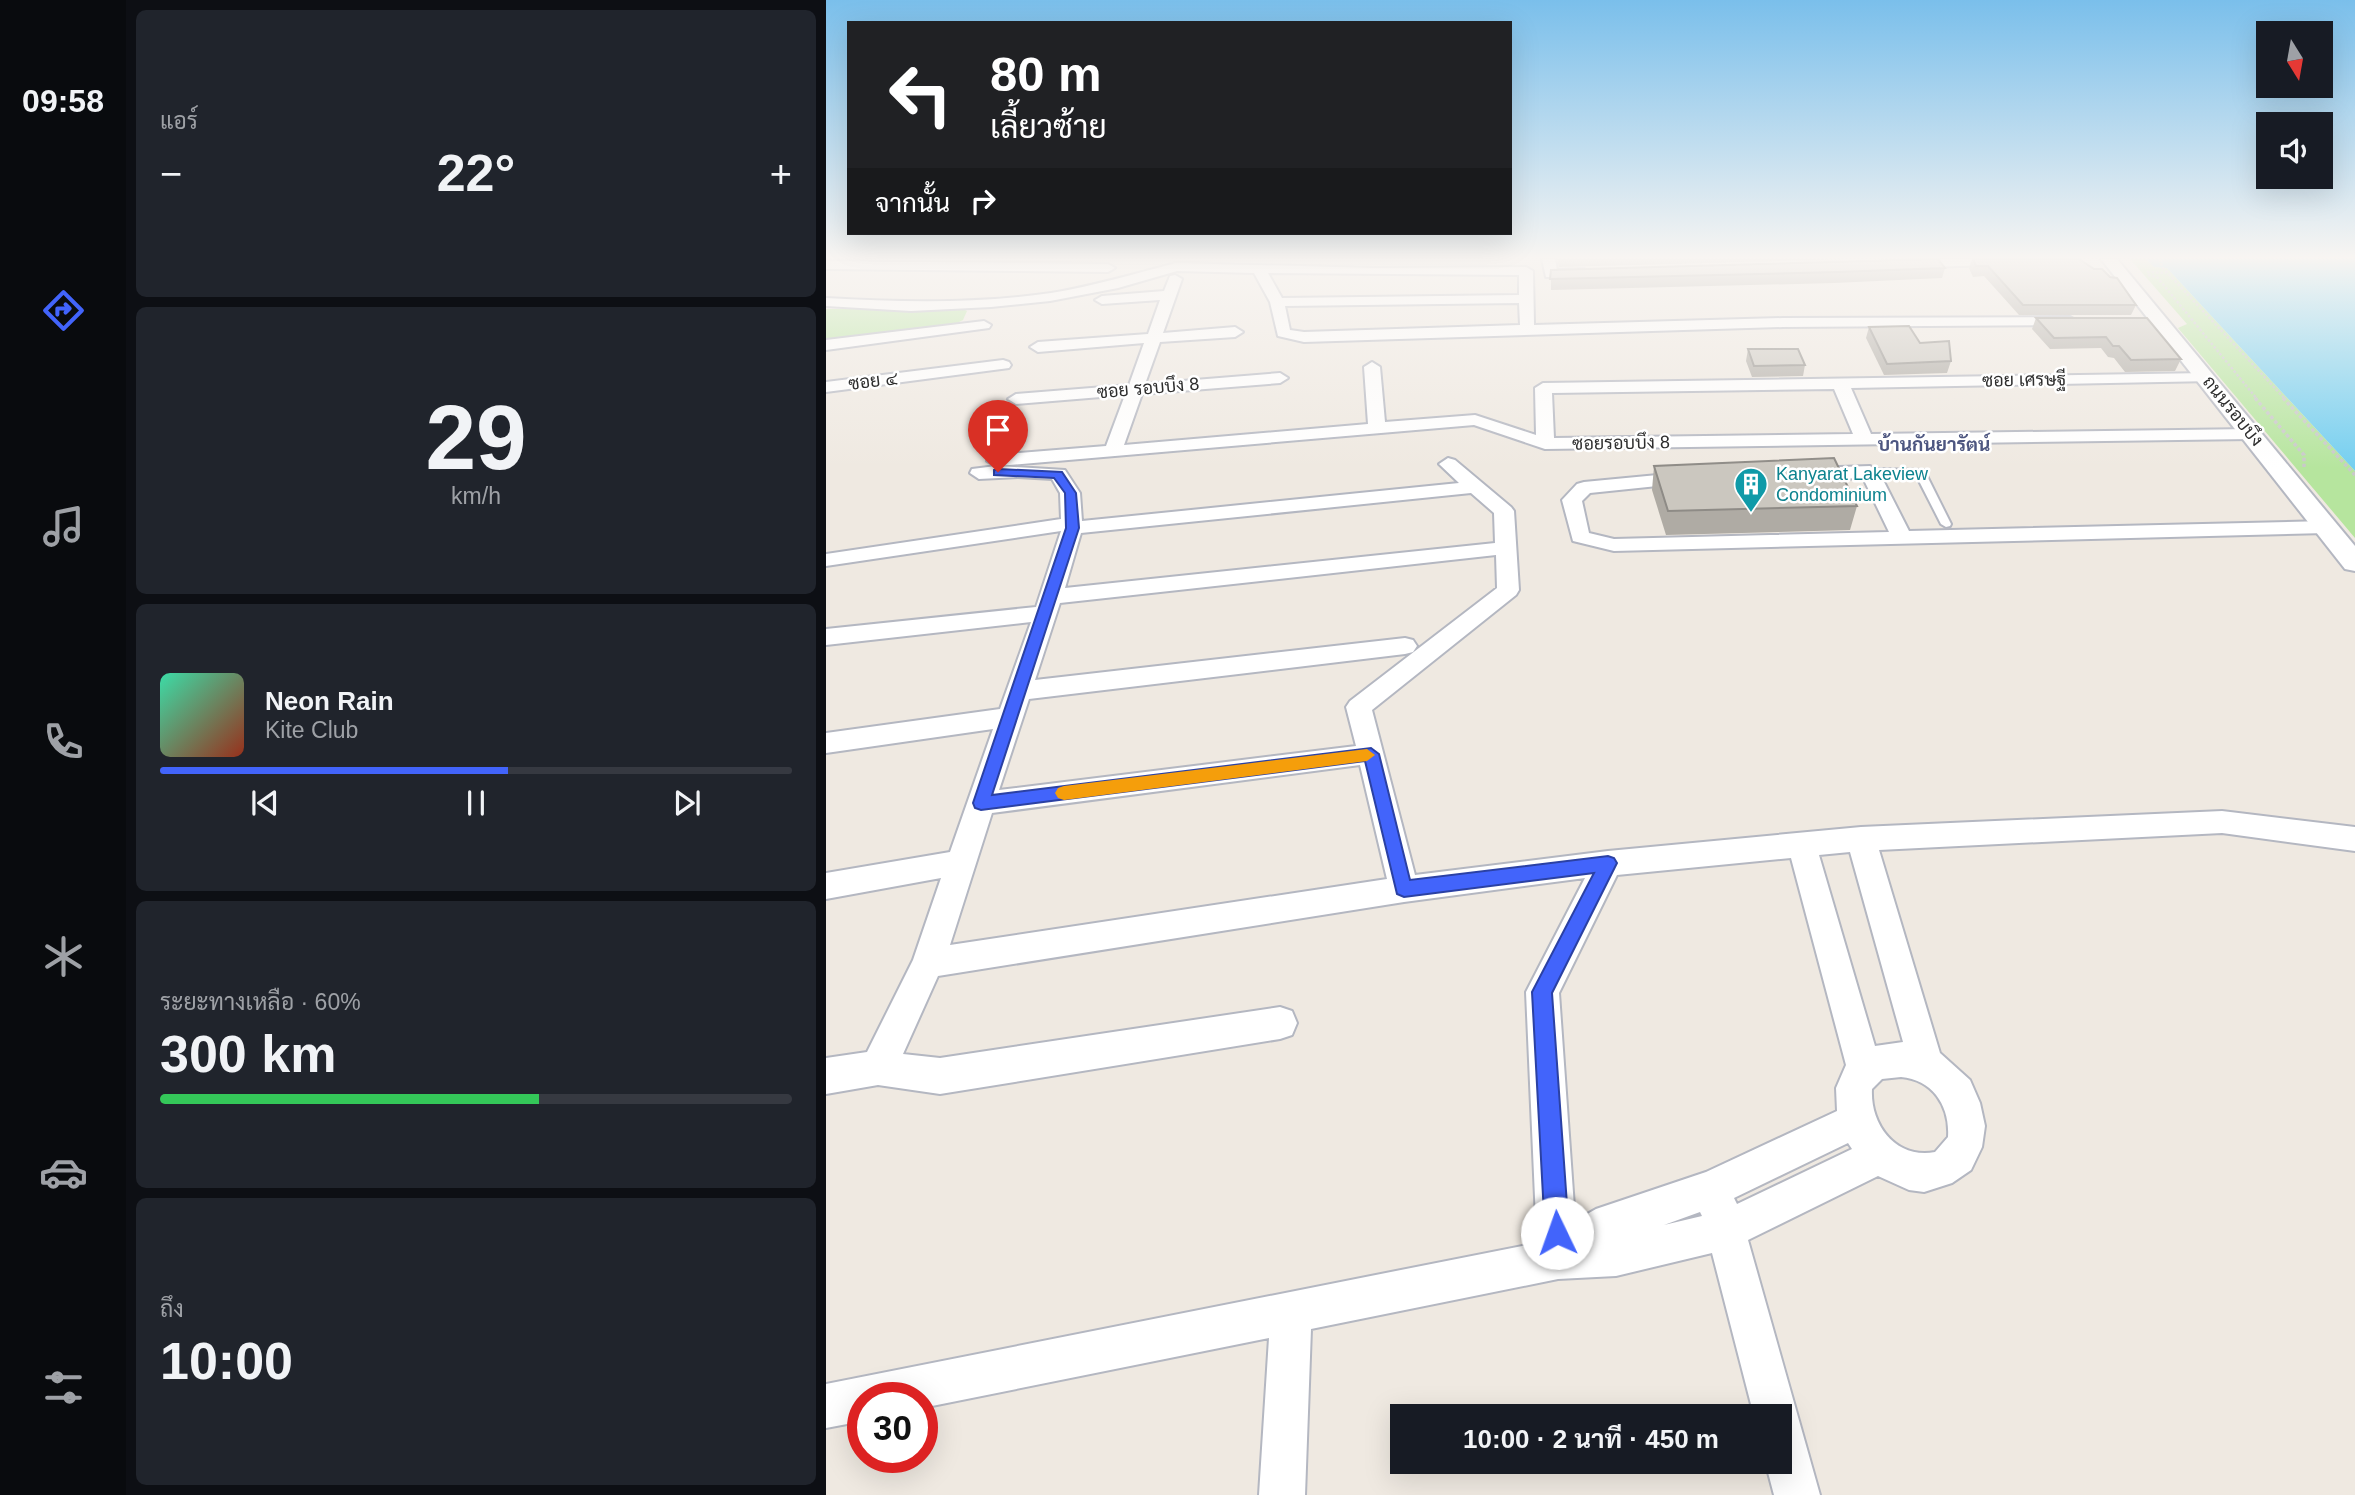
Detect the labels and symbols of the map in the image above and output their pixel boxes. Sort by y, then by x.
north arrow [2256,21,2333,98]
street label: ซอย เศรษฐี [1982,366,2066,393]
street label: ซอย ๔ [847,368,899,394]
street label: ถนนรอบบึง [2199,371,2269,450]
street label: ซอย รอบบึง 8 [1096,372,1200,402]
pin [968,400,1028,472]
street label: ซอยรอบบึง 8 [1572,430,1670,454]
district label: บ้านกันยารัตน์ [1878,432,1991,455]
place label: Kanyarat Lakeview Condominium [1776,464,1929,505]
building icon: Kanyarat Lakeview Condominium [1732,465,1770,514]
position arrow [1520,1196,1594,1270]
speed limit sign: 30 [847,1382,938,1473]

